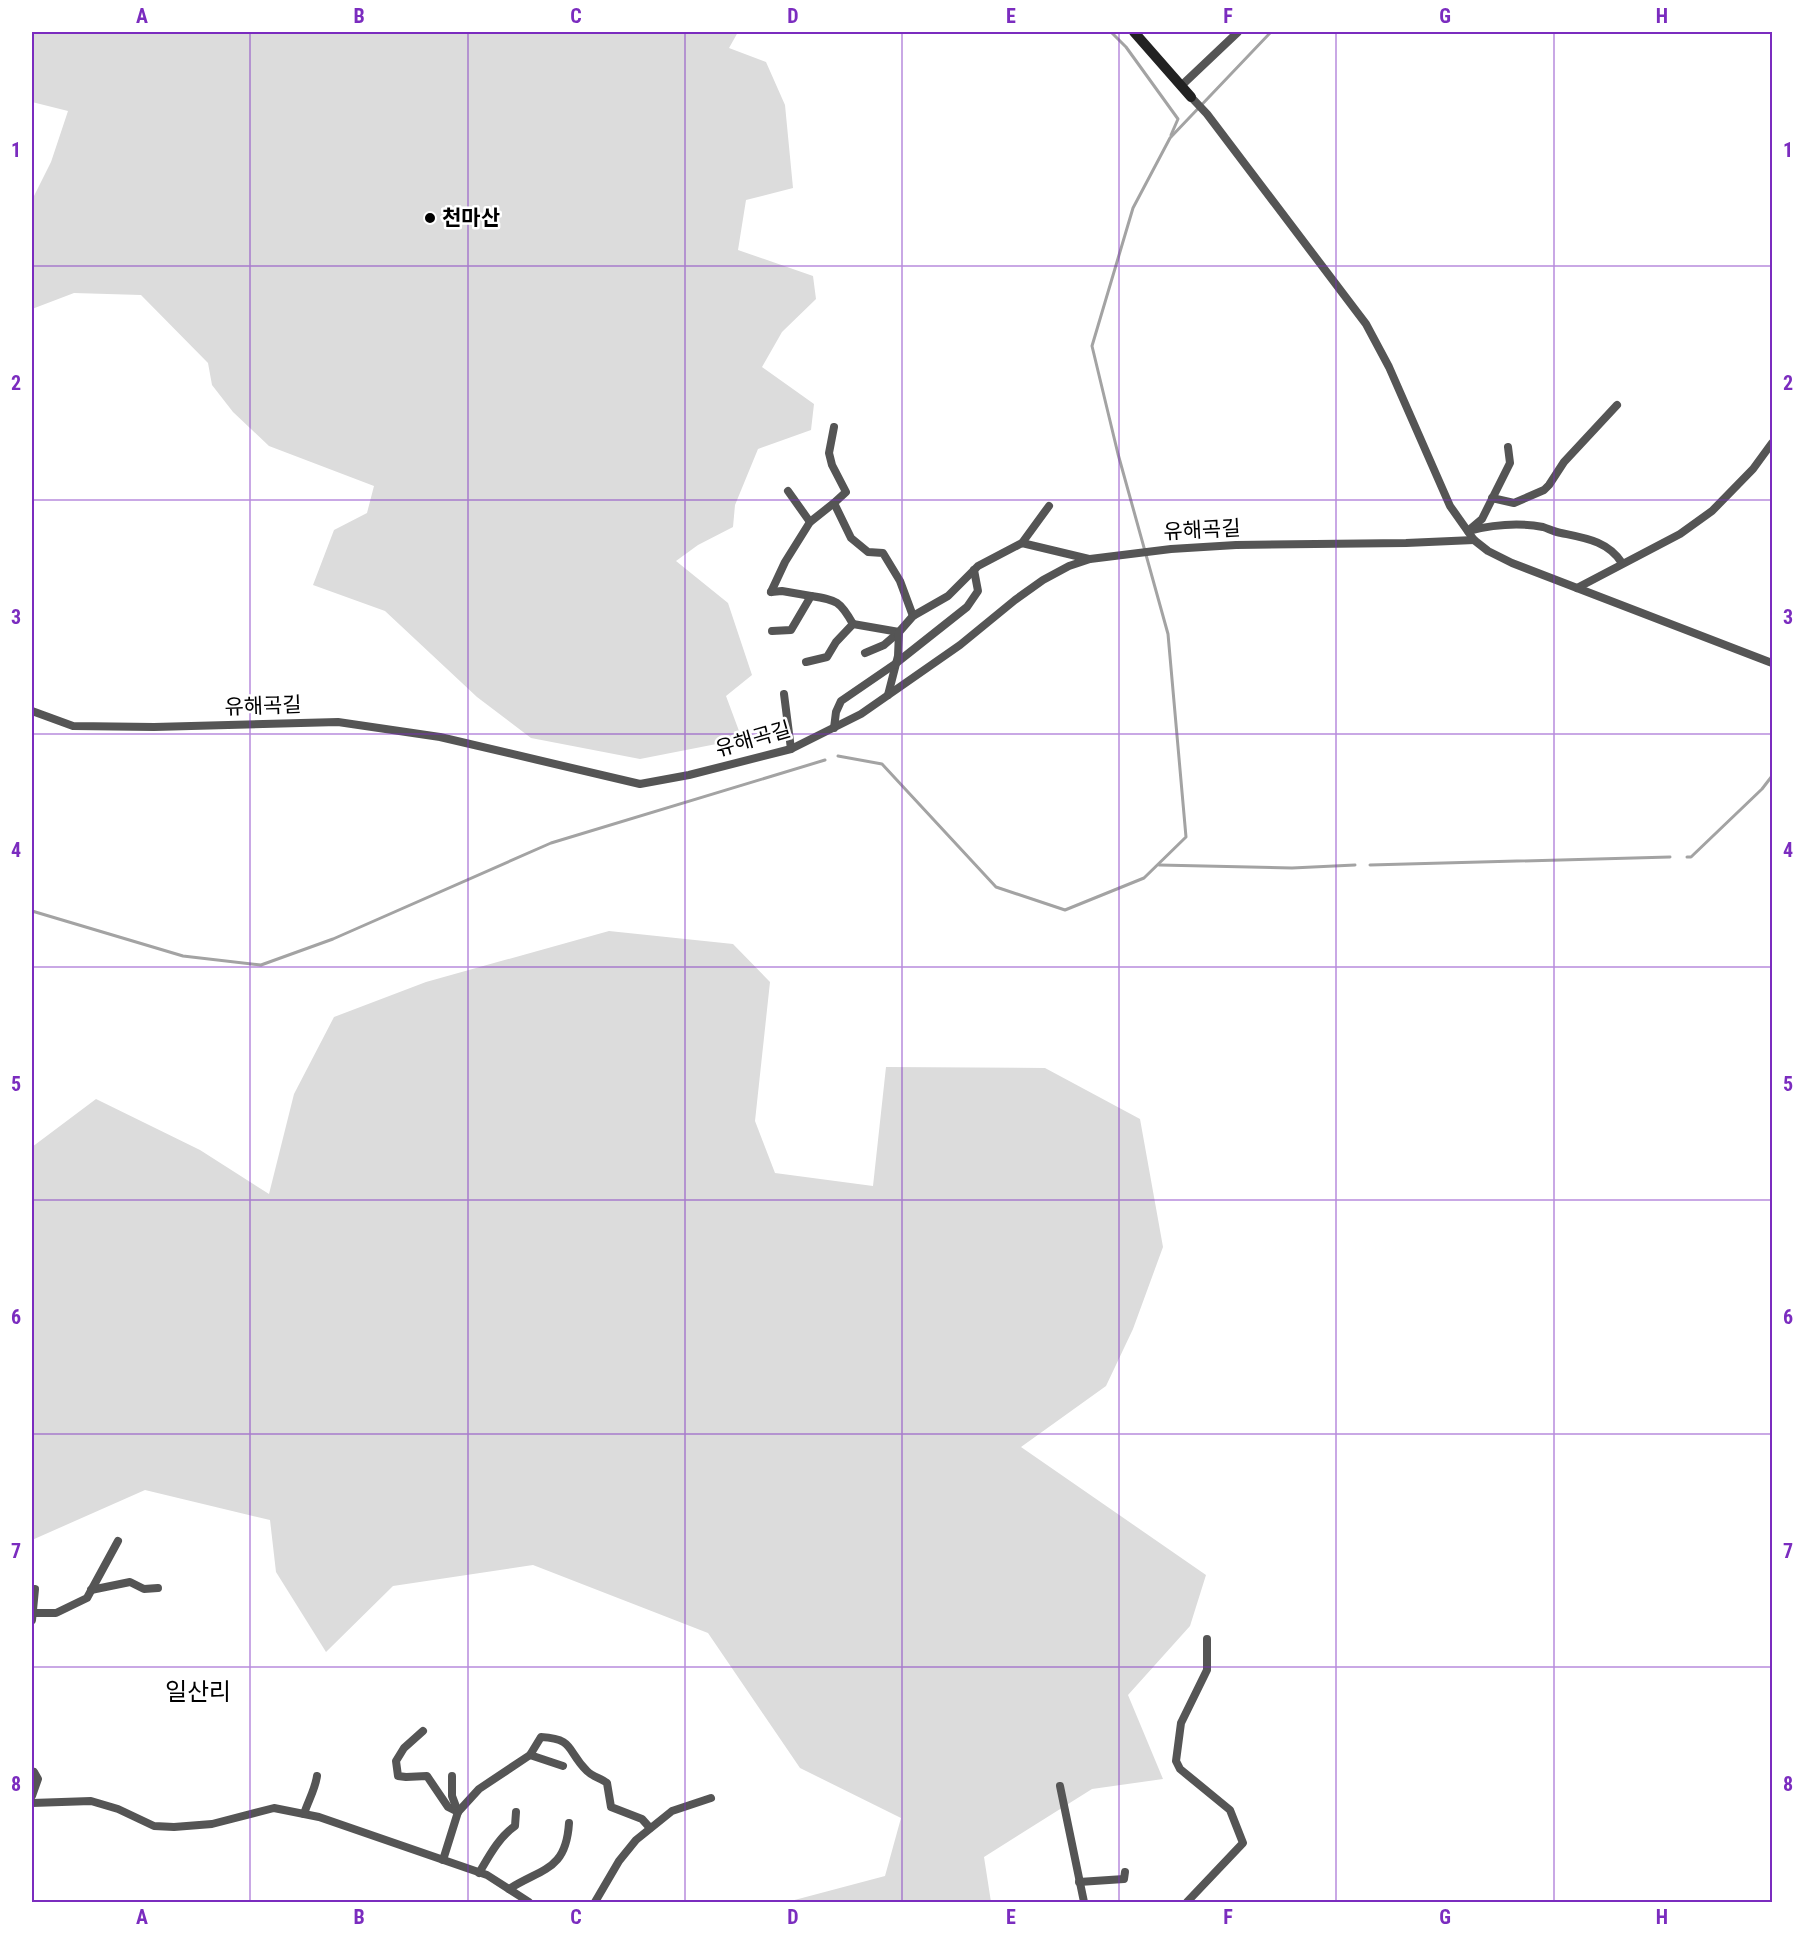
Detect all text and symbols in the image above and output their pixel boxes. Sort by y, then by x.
text: A [136,4,148,28]
text: B [353,4,365,28]
text: C [570,4,582,28]
text: D [787,4,799,28]
text: E [1006,4,1016,28]
text: F [1223,4,1233,28]
text: G [1439,4,1451,28]
text: H [1656,4,1668,28]
text: 1 [11,138,21,162]
text: 1 [1783,138,1793,162]
place label: 천마산 [442,206,500,230]
marker: 천마산 [423,211,437,225]
text: 2 [11,371,21,395]
text: 2 [1783,371,1793,395]
street label: 유해곡길 [1163,516,1241,544]
text: 3 [11,605,21,629]
text: 3 [1783,605,1793,629]
street label: 유해곡길 [224,693,302,719]
street label: 유해곡길 [713,717,793,761]
text: 4 [11,838,21,862]
text: 4 [1783,838,1793,862]
text: 5 [11,1072,21,1096]
text: 5 [1783,1072,1793,1096]
text: 6 [11,1305,21,1329]
text: 6 [1783,1305,1793,1329]
text: 7 [11,1539,21,1563]
text: 7 [1783,1539,1793,1563]
district label: 일산리 [165,1678,231,1706]
text: 8 [11,1772,21,1796]
text: 8 [1783,1772,1793,1796]
text: A [136,1905,148,1929]
text: B [353,1905,365,1929]
text: C [570,1905,582,1929]
text: D [787,1905,799,1929]
text: E [1006,1905,1016,1929]
text: F [1223,1905,1233,1929]
text: G [1439,1905,1451,1929]
text: H [1656,1905,1668,1929]

